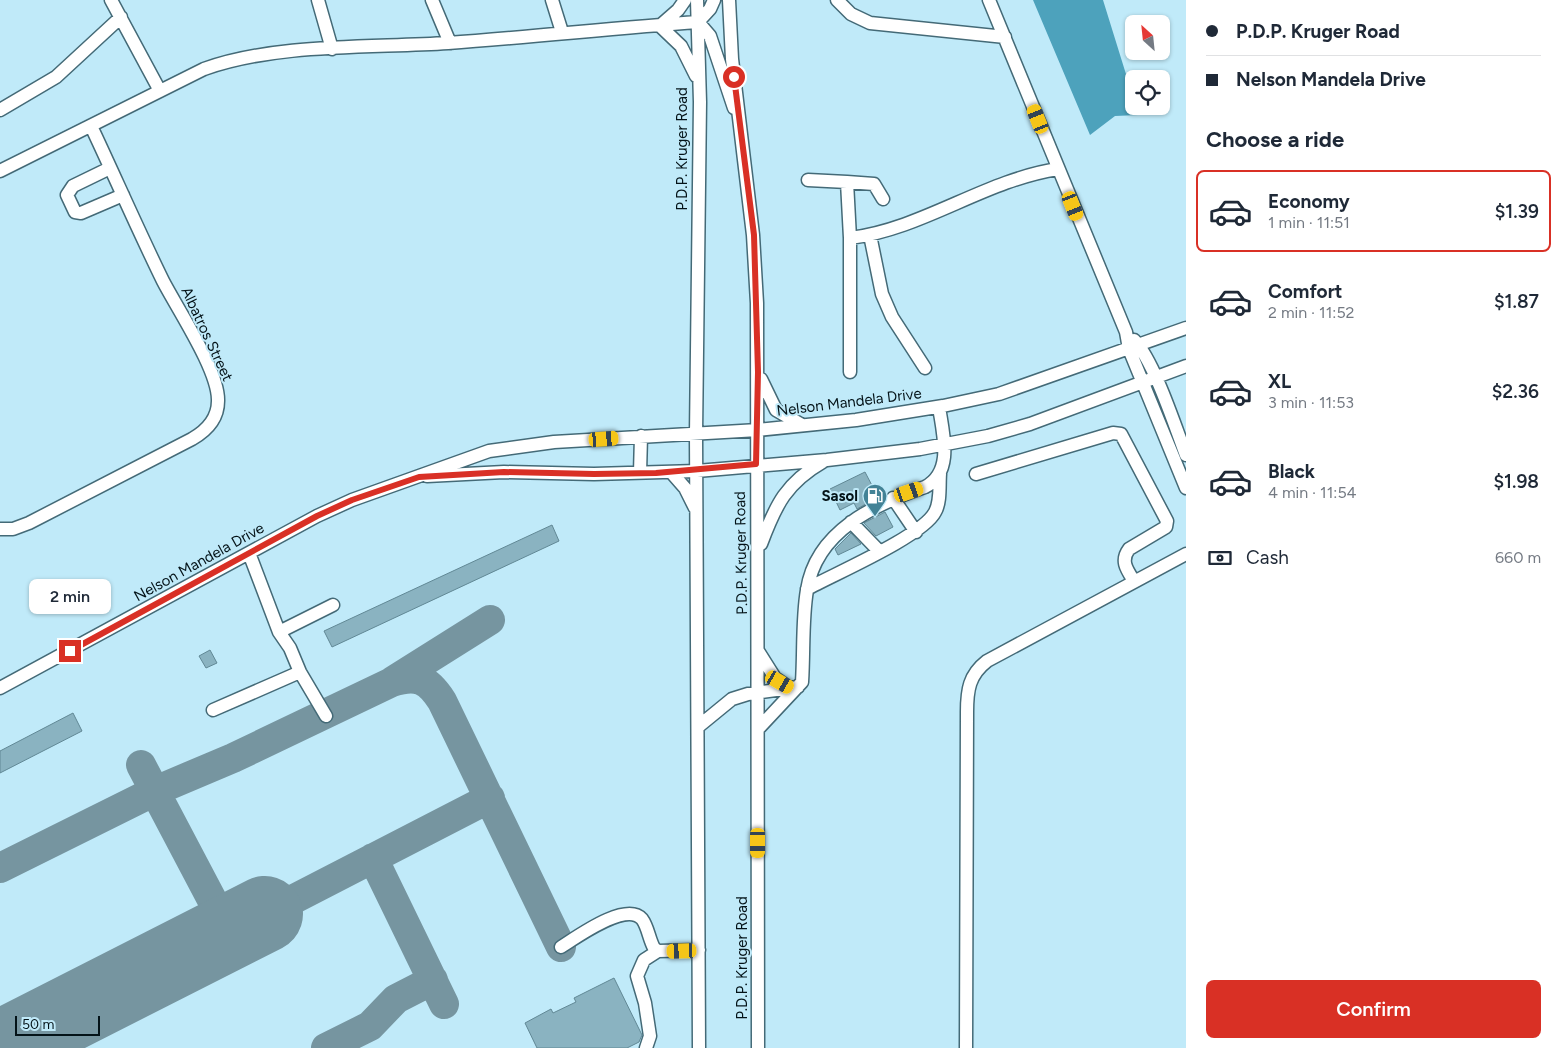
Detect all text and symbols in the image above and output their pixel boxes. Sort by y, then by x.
north arrow [1125,15,1170,60]
map controls [1125,15,1170,115]
text: P.D.P. Kruger Road [1236,20,1400,43]
route start [723,66,745,88]
text: Nelson Mandela Drive [1236,68,1426,91]
button: locate [1125,70,1170,115]
street label: P.D.P. Kruger Road [673,87,691,211]
car [1025,102,1050,136]
text: Choose a ride [1206,126,1344,153]
car [1060,189,1085,223]
icon: car [1208,189,1253,234]
text: Economy [1268,190,1350,213]
text: $1.39 [1495,200,1539,223]
text: 1 min · 11:51 [1268,213,1350,232]
icon: car [1208,279,1253,324]
text: Comfort [1268,280,1343,303]
street label: Albatros Street [177,284,237,384]
text: $1.87 [1494,290,1539,313]
text: 2 min · 11:52 [1268,303,1355,322]
icon: car [1208,369,1253,414]
text: XL [1268,370,1291,393]
text: $2.36 [1492,380,1539,403]
street label: Nelson Mandela Drive [775,384,923,420]
text: 3 min · 11:53 [1268,393,1354,412]
car [588,430,619,448]
icon: car [1208,459,1253,504]
text: Black [1268,460,1315,483]
text: $1.98 [1493,470,1539,493]
car [892,480,925,504]
fuel station icon: Sasol [862,483,888,517]
text: 4 min · 11:54 [1268,483,1357,502]
place label: Sasol [822,487,858,505]
street label: P.D.P. Kruger Road [731,491,751,615]
street label: Nelson Mandela Drive [131,519,267,605]
icon: cash [1206,544,1234,572]
text: Cash [1246,546,1289,569]
text: 660 m [1495,548,1541,567]
callout: 2 min [29,578,111,614]
text: 2 min [50,587,90,606]
route end [59,640,81,662]
car [763,668,796,696]
car [750,828,765,858]
street label: P.D.P. Kruger Road [733,896,751,1020]
car [666,943,697,959]
button: Confirm [1206,980,1541,1038]
scale bar [15,1013,100,1036]
text: 50 m [22,1016,54,1033]

